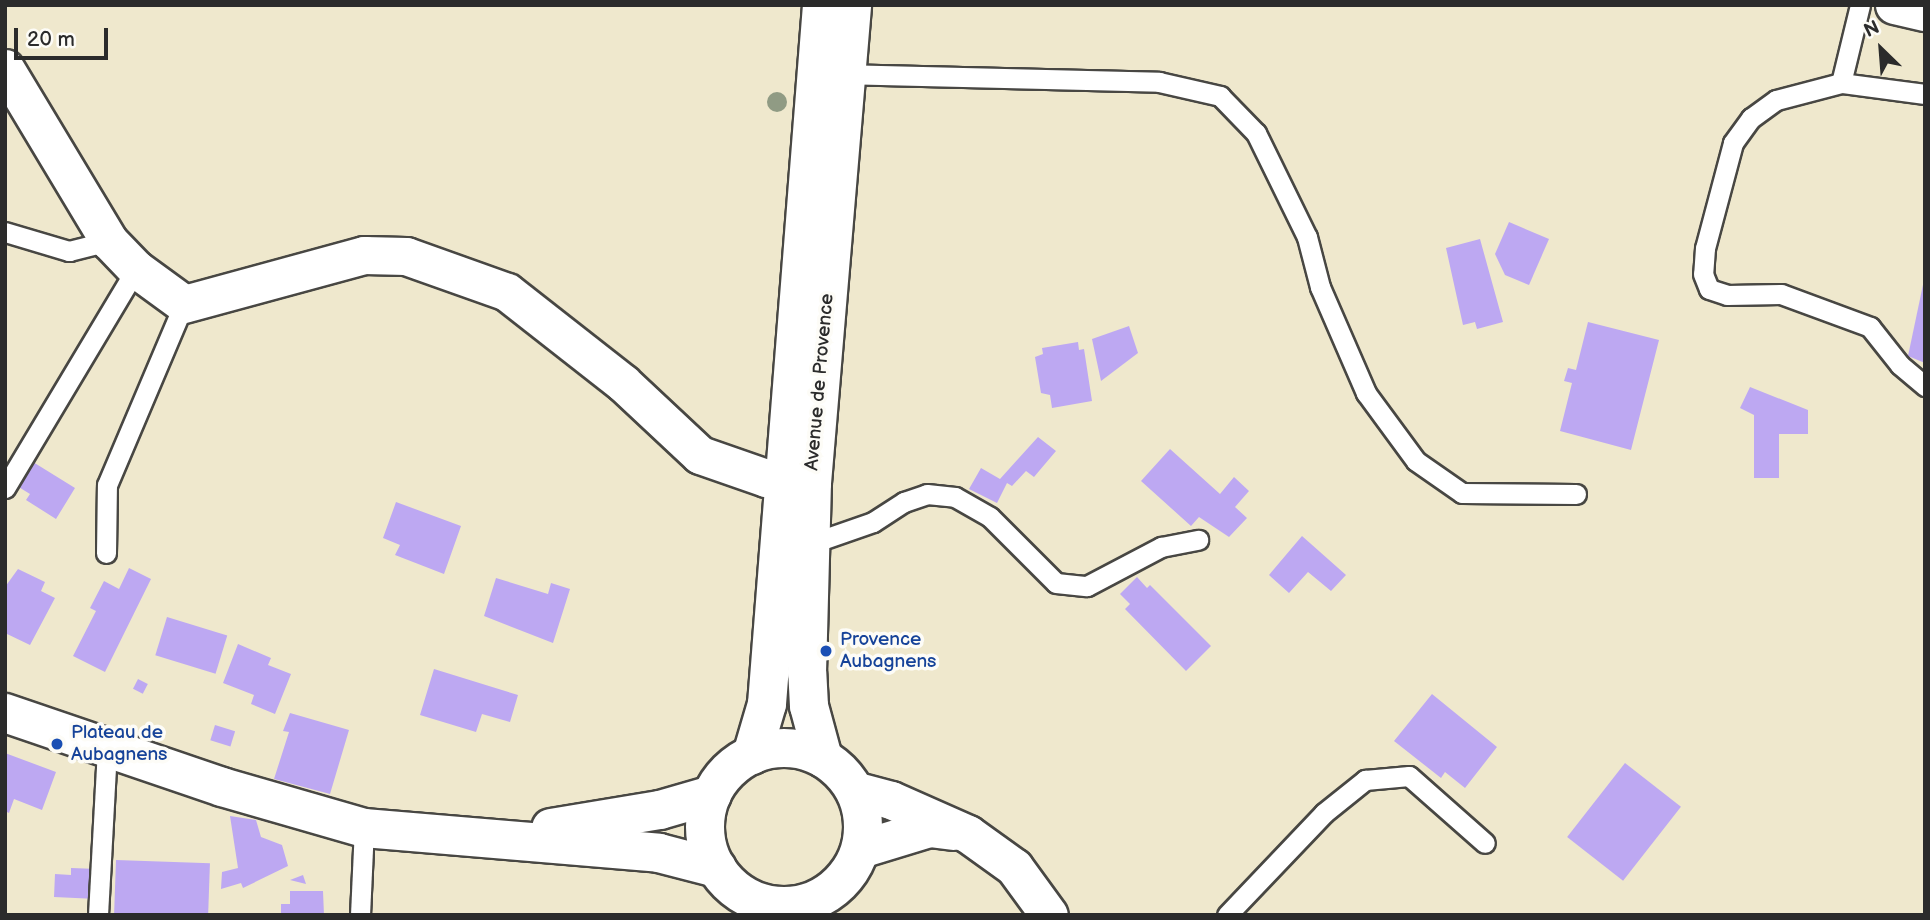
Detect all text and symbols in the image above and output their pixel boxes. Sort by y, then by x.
scale bar [18,14,112,58]
north arrow [1846,14,1916,84]
text: N [1861,16,1883,43]
text: 20 m [27,27,75,52]
street label: Avenue de Provence [801,293,839,471]
place label: Provence Aubagnens [840,629,937,673]
marker: Provence Aubagnens [818,643,834,659]
place label: Plateau de Aubagnens [71,722,168,766]
marker: Plateau de Aubagnens [49,736,65,752]

